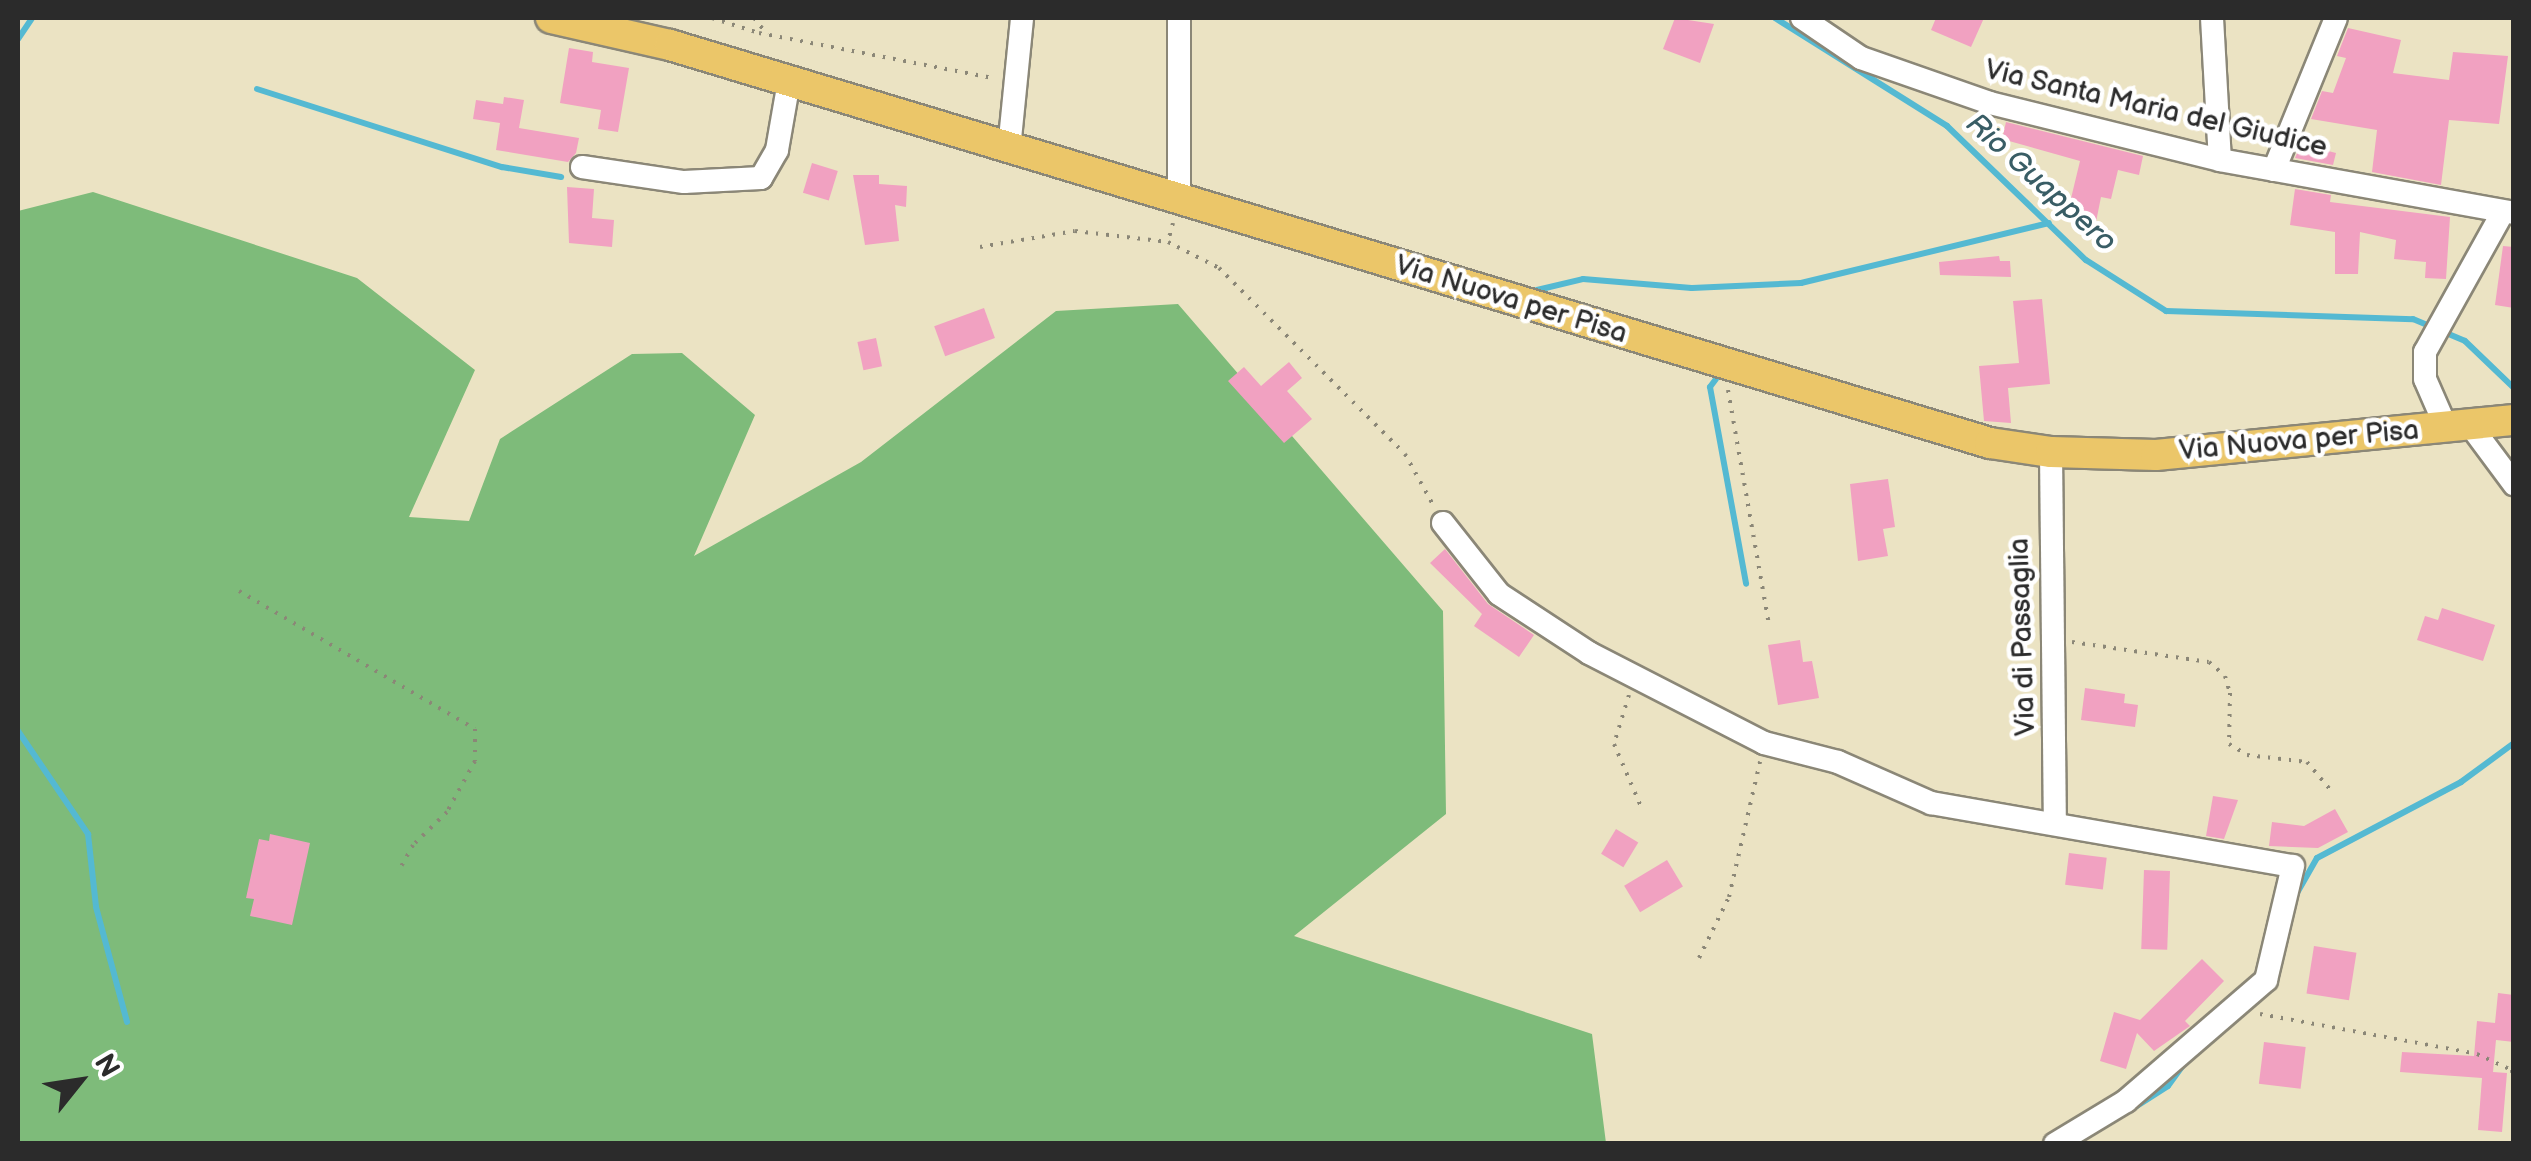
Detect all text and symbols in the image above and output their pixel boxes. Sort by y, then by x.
street label: Via Santa Maria del Giudice [1981,53,2331,165]
water label: Rio Guappero [1958,106,2124,260]
street label: Via Nuova per Pisa [1391,249,1631,351]
street label: Via Nuova per Pisa [2178,414,2420,468]
street label: Via di Passaglia [2003,537,2043,737]
north arrow [30,1031,130,1131]
text: N [87,1048,126,1083]

